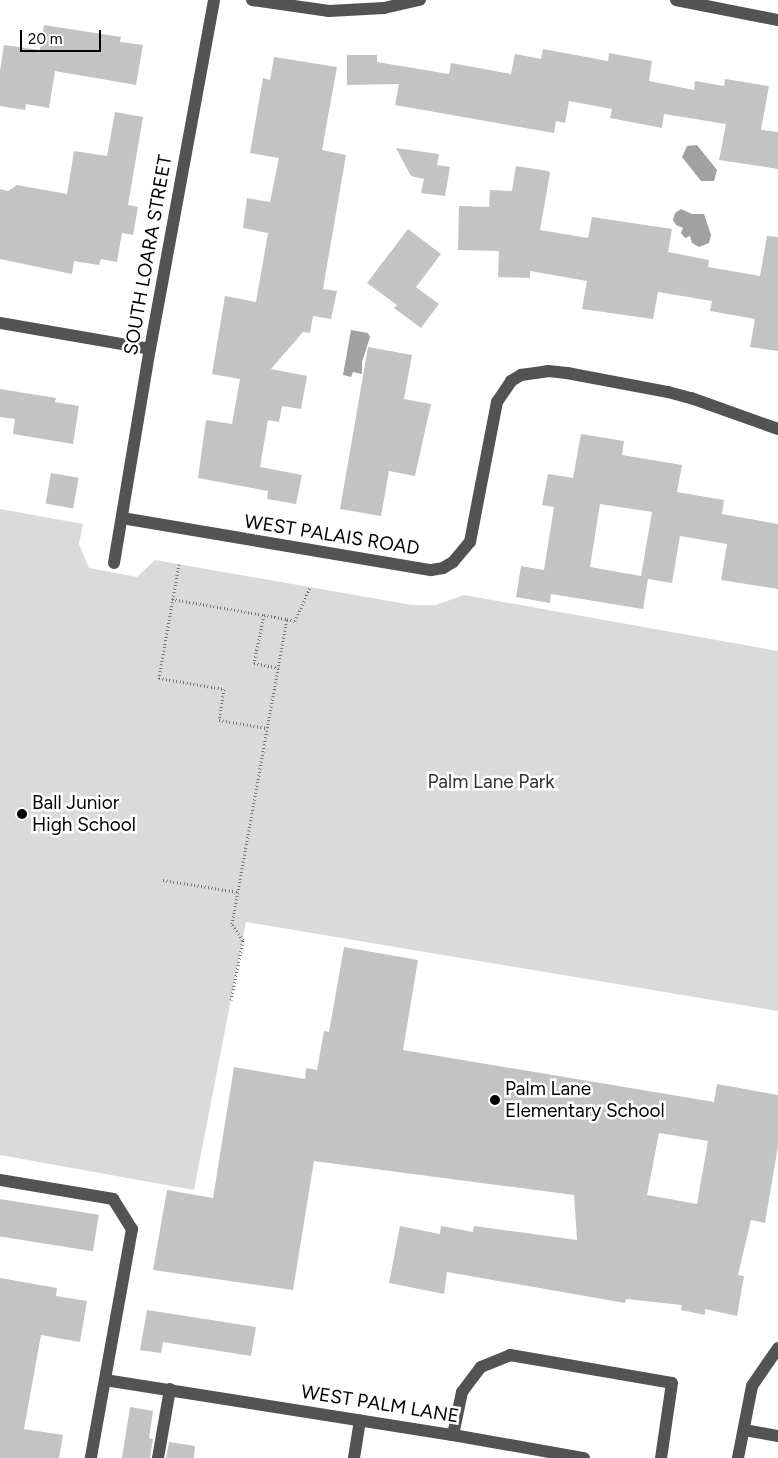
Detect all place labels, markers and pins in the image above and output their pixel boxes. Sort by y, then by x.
place label: Ball Junior High School [32,792,136,836]
marker: Ball Junior High School [16,808,28,820]
place label: Palm Lane Elementary School [505,1078,665,1122]
marker: Palm Lane Elementary School [489,1094,501,1106]

